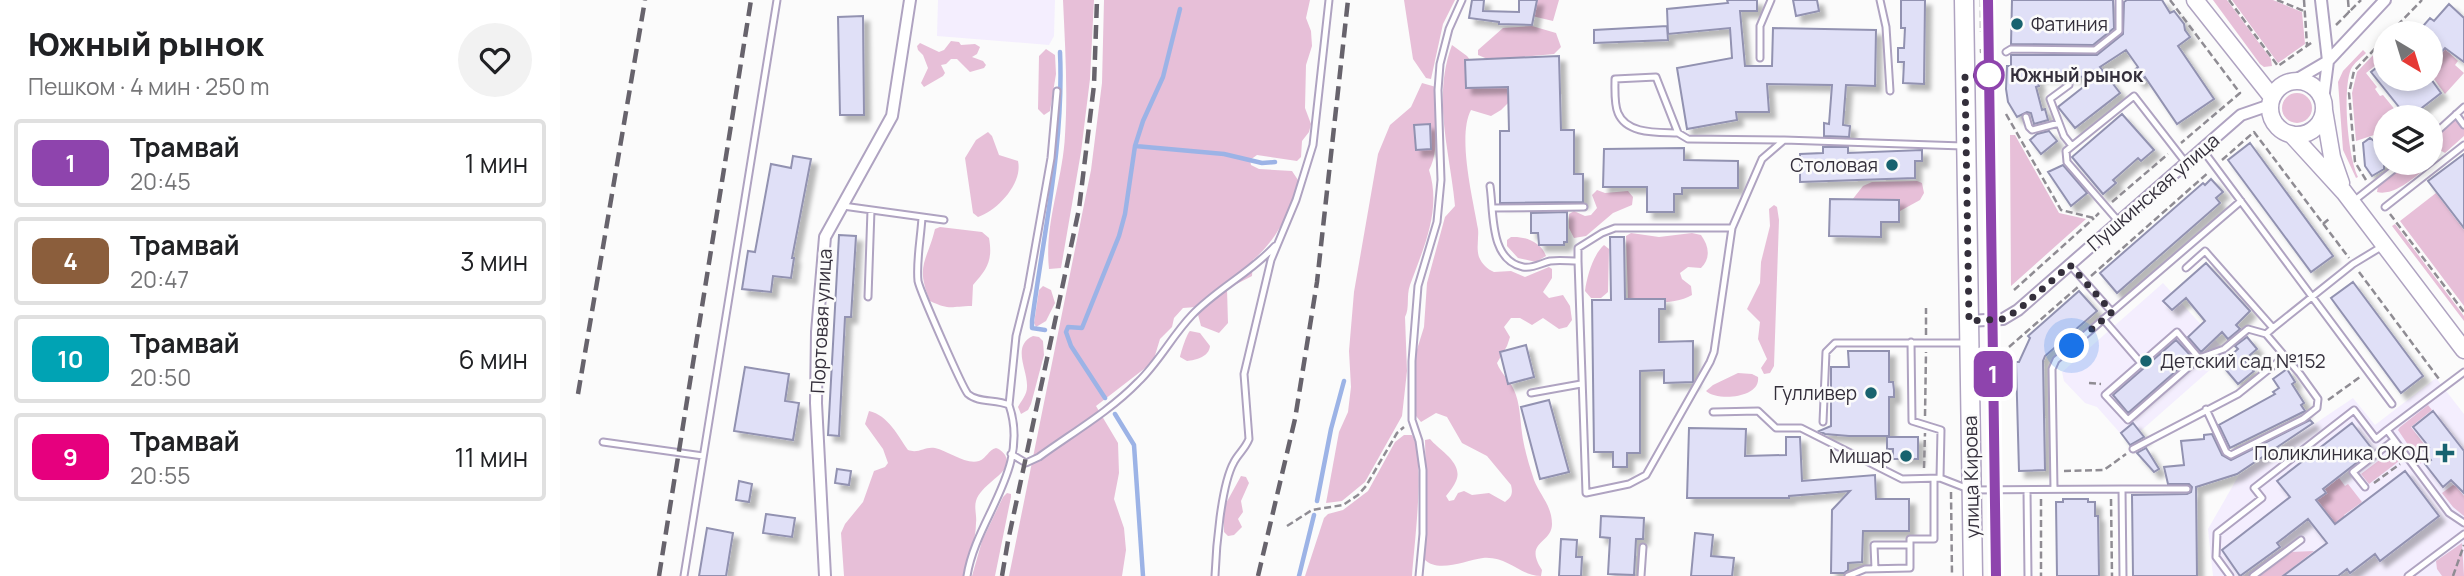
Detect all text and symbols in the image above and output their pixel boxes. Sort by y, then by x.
place label: Фатиния [2031,11,2108,37]
marker: Фатиния [2009,16,2025,32]
text: Южный рынок [28,21,264,66]
north arrow [2373,21,2443,91]
map controls [2373,21,2443,175]
button: heart [458,23,532,97]
marker: Южный рынок [1974,60,2004,90]
place label: Южный рынок [2010,62,2144,88]
text: Пешком · 4 мин · 250 m [28,70,270,102]
button: layers [2373,105,2443,175]
street label: Пушкинская улица [2081,127,2225,257]
text: Трамвай [130,129,240,165]
text: 1 мин [465,145,528,181]
text: 1 [65,146,76,179]
place label: Столовая [1790,152,1878,178]
marker: Столовая [1884,157,1900,173]
text: 20:45 [130,165,191,197]
text: Трамвай [130,227,240,263]
text: 3 мин [460,243,528,279]
text: 4 [63,244,78,277]
street label: Портовая улица [804,248,838,394]
text: 20:47 [130,263,189,295]
text: Трамвай [130,325,240,361]
your location [2054,328,2089,363]
text: 6 мин [459,341,528,377]
text: 10 [57,342,84,375]
place label: Детский сад №152 [2160,348,2326,374]
line badge: 1 [1970,351,2016,397]
marker: Детский сад №152 [2138,353,2154,369]
text: 1 [1988,357,1998,390]
text: 20:50 [130,361,191,393]
place label: Гулливер [1773,380,1857,406]
marker: Гулливер [1863,385,1879,401]
street label: улица Кирова [1957,415,1985,539]
text: Трамвай [130,423,240,459]
text: 11 мин [454,439,528,475]
text: 9 [63,440,78,473]
place label: Поликлиника ОКОД [2254,440,2429,466]
place label: Мишар [1829,443,1892,469]
marker: Поликлиника ОКОД [2435,443,2455,463]
marker: Мишар [1898,448,1914,464]
text: 20:55 [130,459,191,491]

